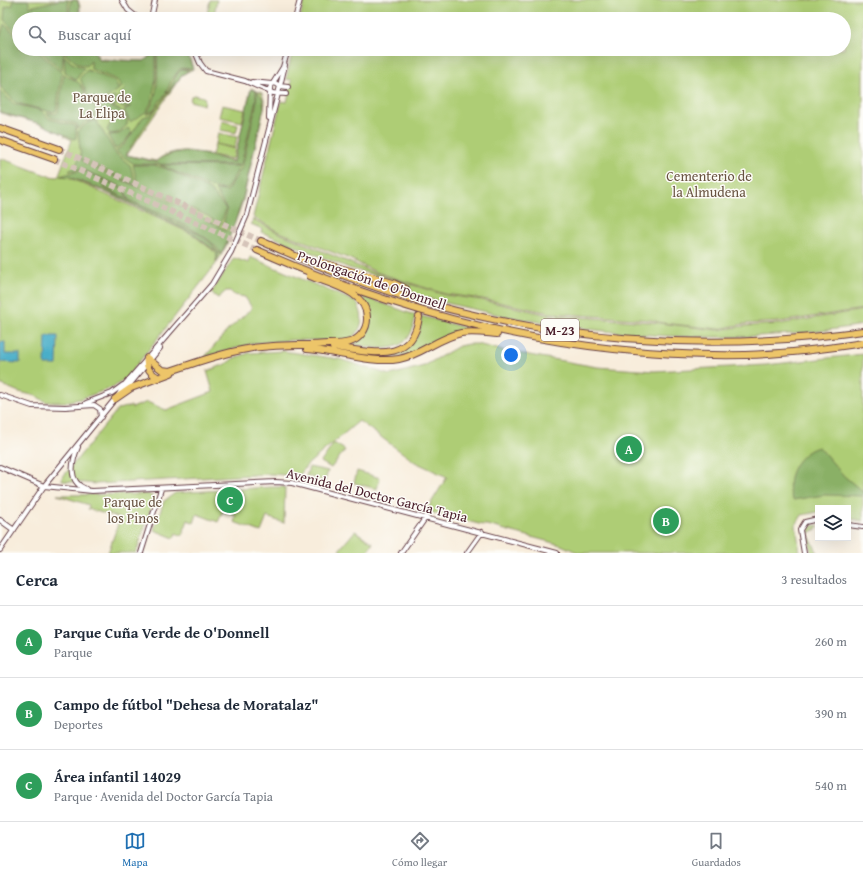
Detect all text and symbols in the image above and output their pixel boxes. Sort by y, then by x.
search box [12,12,851,56]
icon: search [26,23,48,45]
text: Buscar aquí [58,24,131,45]
park label: Parque de La Elipa [73,87,132,123]
park label: Cementerio de la Almudena [666,166,752,202]
street label: Prolongación de O'Donnell [295,245,449,315]
road number: M-23 [541,319,579,341]
your location [501,345,521,365]
pin: A [616,434,642,464]
street label: Avenida del Doctor García Tapia [284,463,470,527]
pin: C [217,485,243,515]
park label: Parque de los Pinos [104,492,163,528]
map controls [815,505,851,541]
button: layers [815,505,851,541]
pin: B [653,506,679,536]
text: Cerca [16,567,58,592]
text: 3 resultados [781,570,847,589]
text: Parque Cuña Verde de O'Donnell [54,622,269,643]
text: A [25,632,33,651]
text: 260 m [815,632,847,651]
text: Parque [54,643,92,662]
text: Campo de fútbol "Dehesa de Moratalaz" [54,694,319,715]
text: B [25,704,33,723]
text: 390 m [815,704,847,723]
text: Deportes [54,715,103,734]
text: Área infantil 14029 [54,766,181,787]
text: C [25,776,33,795]
text: 540 m [815,776,847,795]
text: Parque · Avenida del Doctor García Tapia [54,787,273,806]
tab: Mapa [122,830,148,870]
tab: Cómo llegar [392,830,447,870]
tab: Guardados [692,830,741,870]

